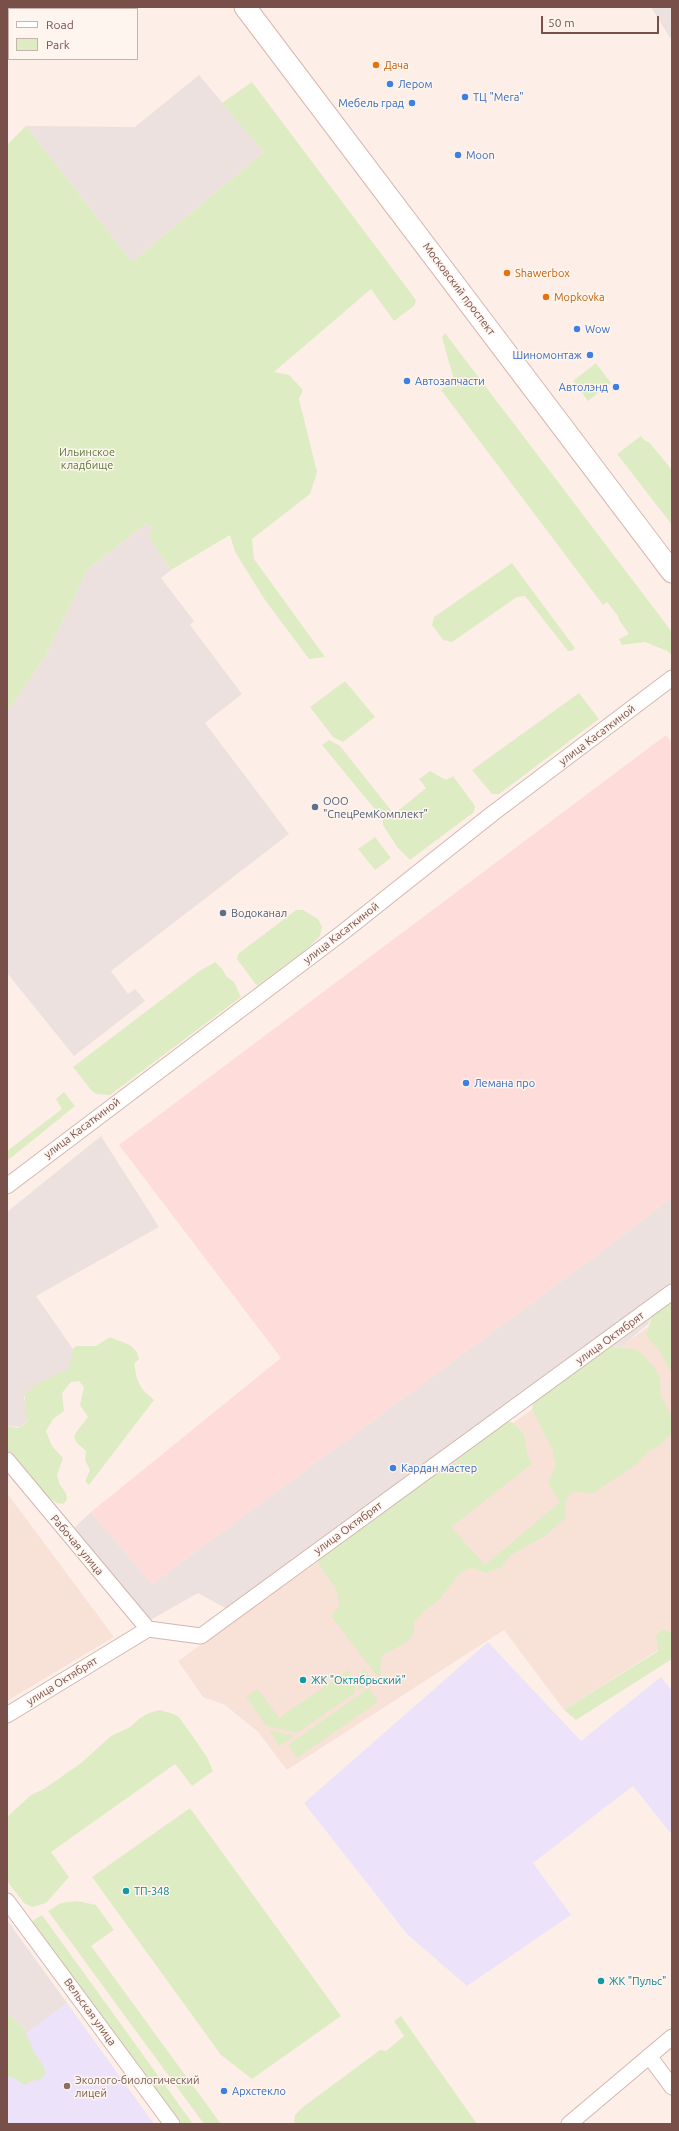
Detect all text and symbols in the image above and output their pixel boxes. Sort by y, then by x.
legend [8,8,138,60]
scale bar [543,8,661,34]
text: 50 m [548,16,575,29]
text: Road [46,18,74,31]
text: Park [46,38,70,51]
place label: Дача [384,58,409,72]
marker: Дача [371,60,381,70]
place label: Лером [398,77,433,91]
marker: Лером [385,79,395,89]
place label: ТЦ "Мега" [473,90,524,104]
marker: ТЦ "Мега" [460,92,470,102]
place label: Мебель град [338,96,404,110]
marker: Мебель град [407,98,417,108]
place label: Moon [466,148,495,162]
marker: Moon [453,150,463,160]
street label: Московский проспект [420,240,498,338]
place label: Shawerbox [515,266,570,280]
marker: Shawerbox [502,268,512,278]
place label: Mopkovka [554,290,605,304]
marker: Mopkovka [541,292,551,302]
place label: Wow [585,322,610,336]
marker: Wow [572,324,582,334]
place label: Шиномонтаж [512,348,582,362]
marker: Шиномонтаж [585,350,595,360]
place label: Автозапчасти [415,374,485,388]
marker: Автозапчасти [402,376,412,386]
place label: Автолэнд [559,380,608,394]
marker: Автолэнд [611,382,621,392]
park label: Ильинское кладбище [59,445,115,471]
street label: улица Касаткиной [556,702,638,768]
place label: ООО "СпецРемКомплект" [323,794,428,820]
marker: ООО "СпецРемКомплект" [310,802,320,812]
street label: улица Касаткиной [301,899,381,967]
place label: Водоканал [231,906,287,920]
marker: Водоканал [218,908,228,918]
place label: Лемана про [474,1076,535,1090]
marker: Лемана про [461,1078,471,1088]
street label: улица Касаткиной [41,1095,123,1161]
street label: улица Октябрят [573,1309,647,1367]
place label: Кардан мастер [401,1461,477,1475]
marker: Кардан мастер [388,1463,398,1473]
street label: улица Октябрят [311,1499,385,1557]
street label: Рабочая улица [48,1512,106,1578]
street label: улица Октябрят [24,1654,100,1708]
place label: ЖК "Октябрьский" [311,1673,406,1687]
marker: ЖК "Октябрьский" [298,1675,308,1685]
place label: ТП-348 [134,1884,169,1898]
marker: ТП-348 [121,1886,131,1896]
place label: ЖК "Пульс" [609,1974,666,1988]
street label: Вельская улица [61,1976,119,2048]
marker: ЖК "Пульс" [596,1976,606,1986]
place label: Эколого-биологический лицей [75,2073,200,2099]
marker: Эколого-биологический лицей [62,2081,72,2091]
place label: Архстекло [232,2084,286,2098]
marker: Архстекло [219,2086,229,2096]

